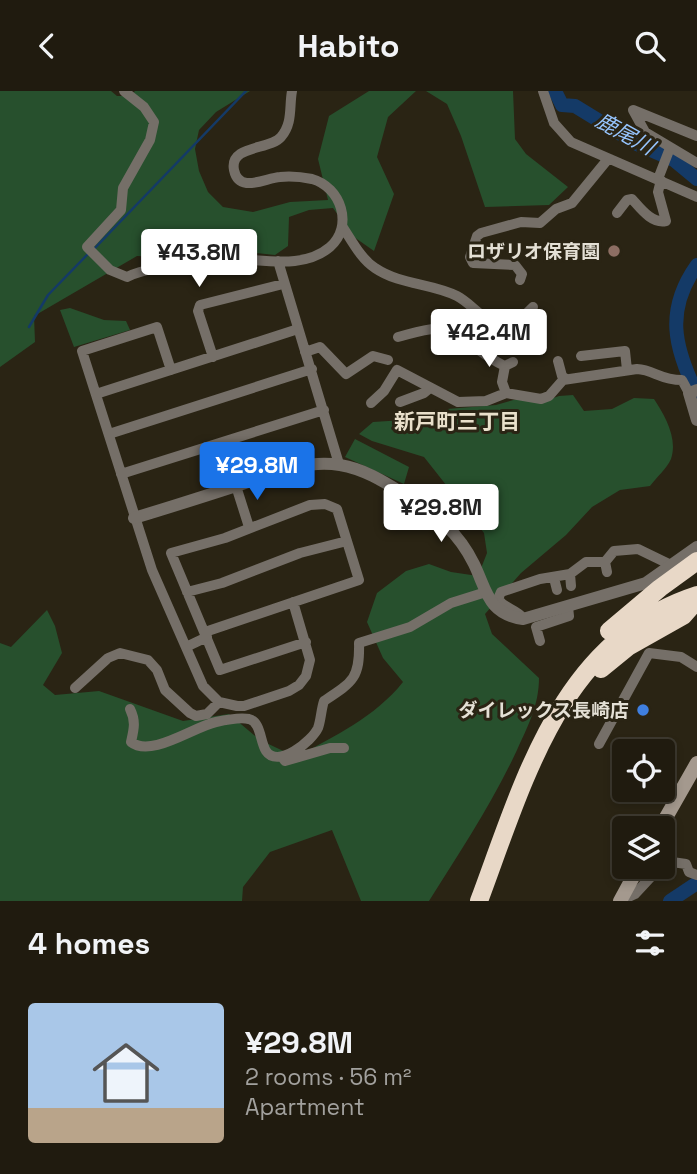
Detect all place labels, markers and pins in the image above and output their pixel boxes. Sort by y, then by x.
pin: ¥43.8M [142,229,256,289]
place label: ロザリオ保育園 [467,239,600,264]
marker: ロザリオ保育園 [606,243,622,259]
pin: ¥42.4M [432,309,546,369]
pin: ¥29.8M [200,443,314,502]
pin: ¥29.8M [384,484,498,544]
place label: ダイレックス長崎店 [459,698,629,723]
marker: ダイレックス長崎店 [635,702,651,718]

